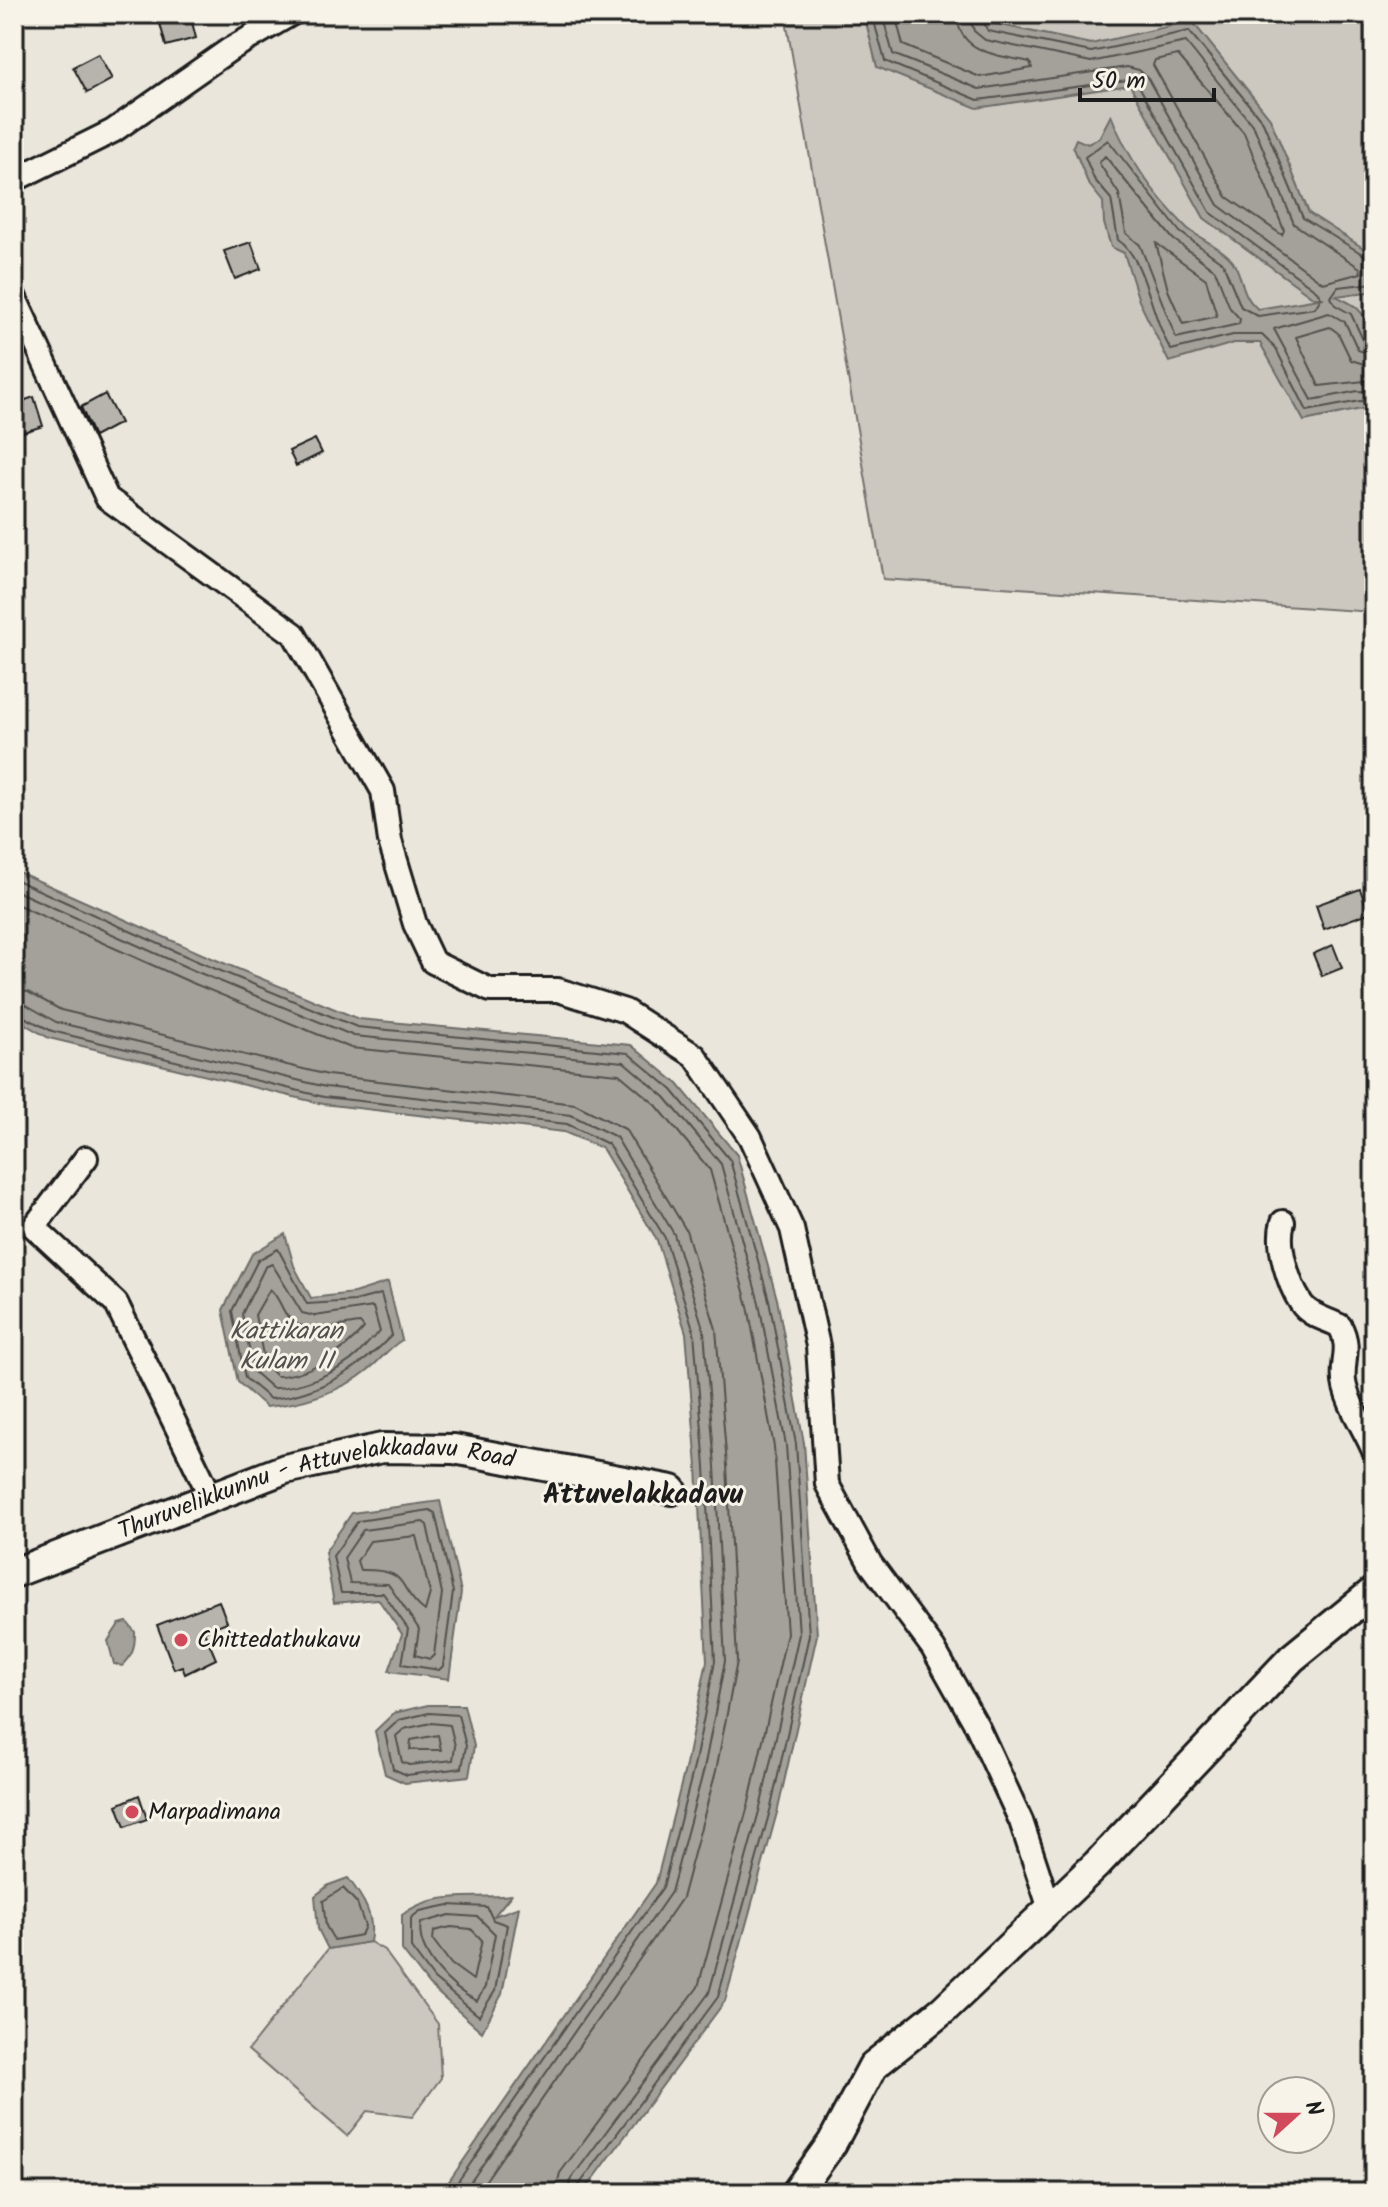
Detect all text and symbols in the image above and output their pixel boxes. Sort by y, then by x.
scale bar [1080,52,1214,102]
text: 50 m [1092,62,1146,101]
water label: Kattikaran Kulam II [230,1311,345,1383]
street label: Thuruvelikkunnu - Attuvelakkadavu Road [112,1428,519,1551]
district label: Attuvelakkadavu [543,1473,744,1518]
place label: Chittedathukavu [197,1621,361,1660]
marker: Chittedathukavu [172,1631,190,1649]
place label: Marpadimana [148,1793,281,1832]
marker: Marpadimana [123,1803,141,1821]
north arrow [1256,2075,1336,2155]
text: N [1294,2096,1331,2122]

